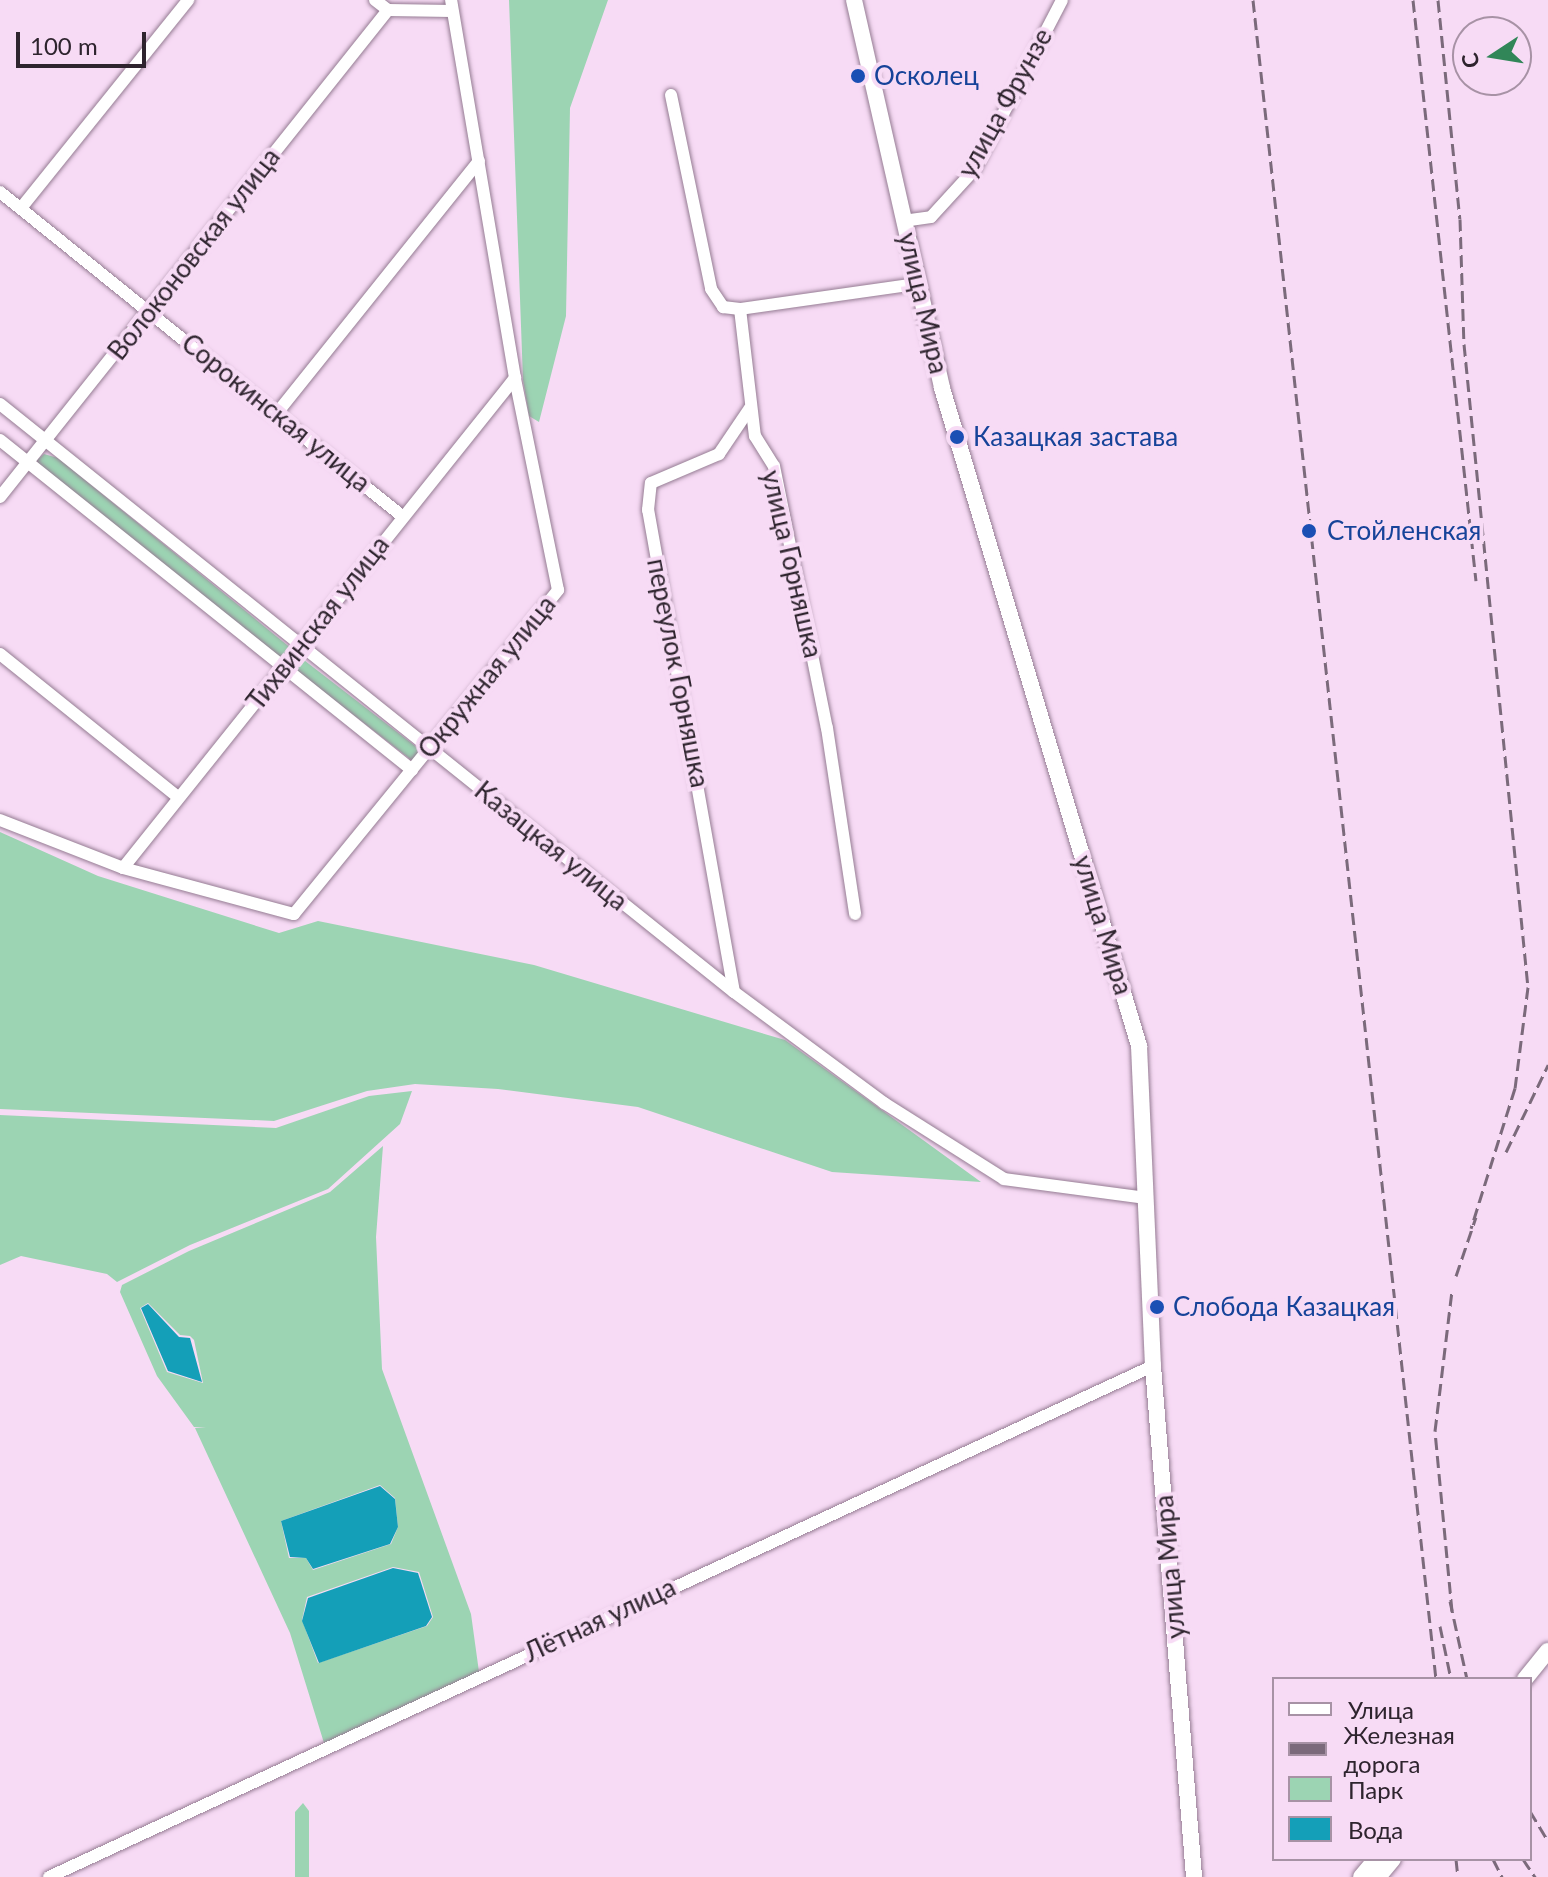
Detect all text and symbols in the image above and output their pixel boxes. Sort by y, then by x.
scale bar [20,16,150,66]
north arrow [1452,16,1532,96]
street label: улица Фрунзе [951,23,1059,183]
text: 100 m [30,31,98,60]
text: С [1455,51,1485,71]
place label: Осколец [874,60,979,92]
marker: Осколец [849,67,867,85]
street label: Волоконовская улица [102,142,286,366]
street label: улица Мира [892,229,954,377]
street label: Сорокинская улица [175,327,377,499]
place label: Казацкая застава [973,421,1178,453]
marker: Казацкая застава [948,428,966,446]
street label: улица Горняшка [755,467,829,661]
place label: Стойленская [1327,515,1481,547]
marker: Стойленская [1298,520,1320,542]
street label: Тихвинская улица [240,530,396,716]
street label: переулок Горняшка [640,556,716,790]
street label: Окружная улица [412,589,562,765]
street label: Казацкая улица [468,775,634,917]
street label: улица Мира [1067,852,1139,998]
place label: Слобода Казацкая [1173,1291,1395,1323]
marker: Слобода Казацкая [1148,1298,1166,1316]
street label: улица Мира [1148,1494,1192,1640]
street label: Лётная улица [519,1571,681,1669]
legend [1272,1677,1532,1861]
text: Улица [1348,1695,1414,1724]
text: Железная дорога [1343,1720,1455,1778]
text: Парк [1348,1775,1403,1804]
text: Вода [1348,1815,1403,1844]

